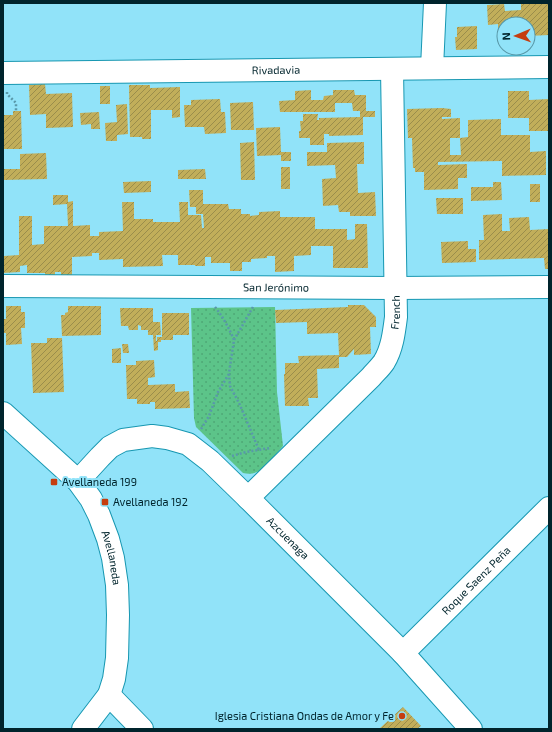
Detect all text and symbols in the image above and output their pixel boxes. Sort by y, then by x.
north arrow [496,16,536,56]
text: N [499,32,512,41]
street label: Rivadavia [252,63,300,76]
street label: San Jerónimo [243,280,309,294]
street label: French [387,295,402,330]
place label: Avellaneda 199 [62,475,137,488]
marker: Avellaneda 199 [49,477,59,487]
place label: Avellaneda 192 [113,495,188,508]
marker: Avellaneda 192 [100,497,110,507]
street label: Azcuenaga [264,514,312,561]
street label: Avellaneda [99,528,124,586]
street label: Roque Saenz Peña [439,543,513,617]
place label: Iglesia Cristiana Ondas de Amor y Fe [215,709,394,722]
marker: Iglesia Cristiana Ondas de Amor y Fe [397,711,407,721]

